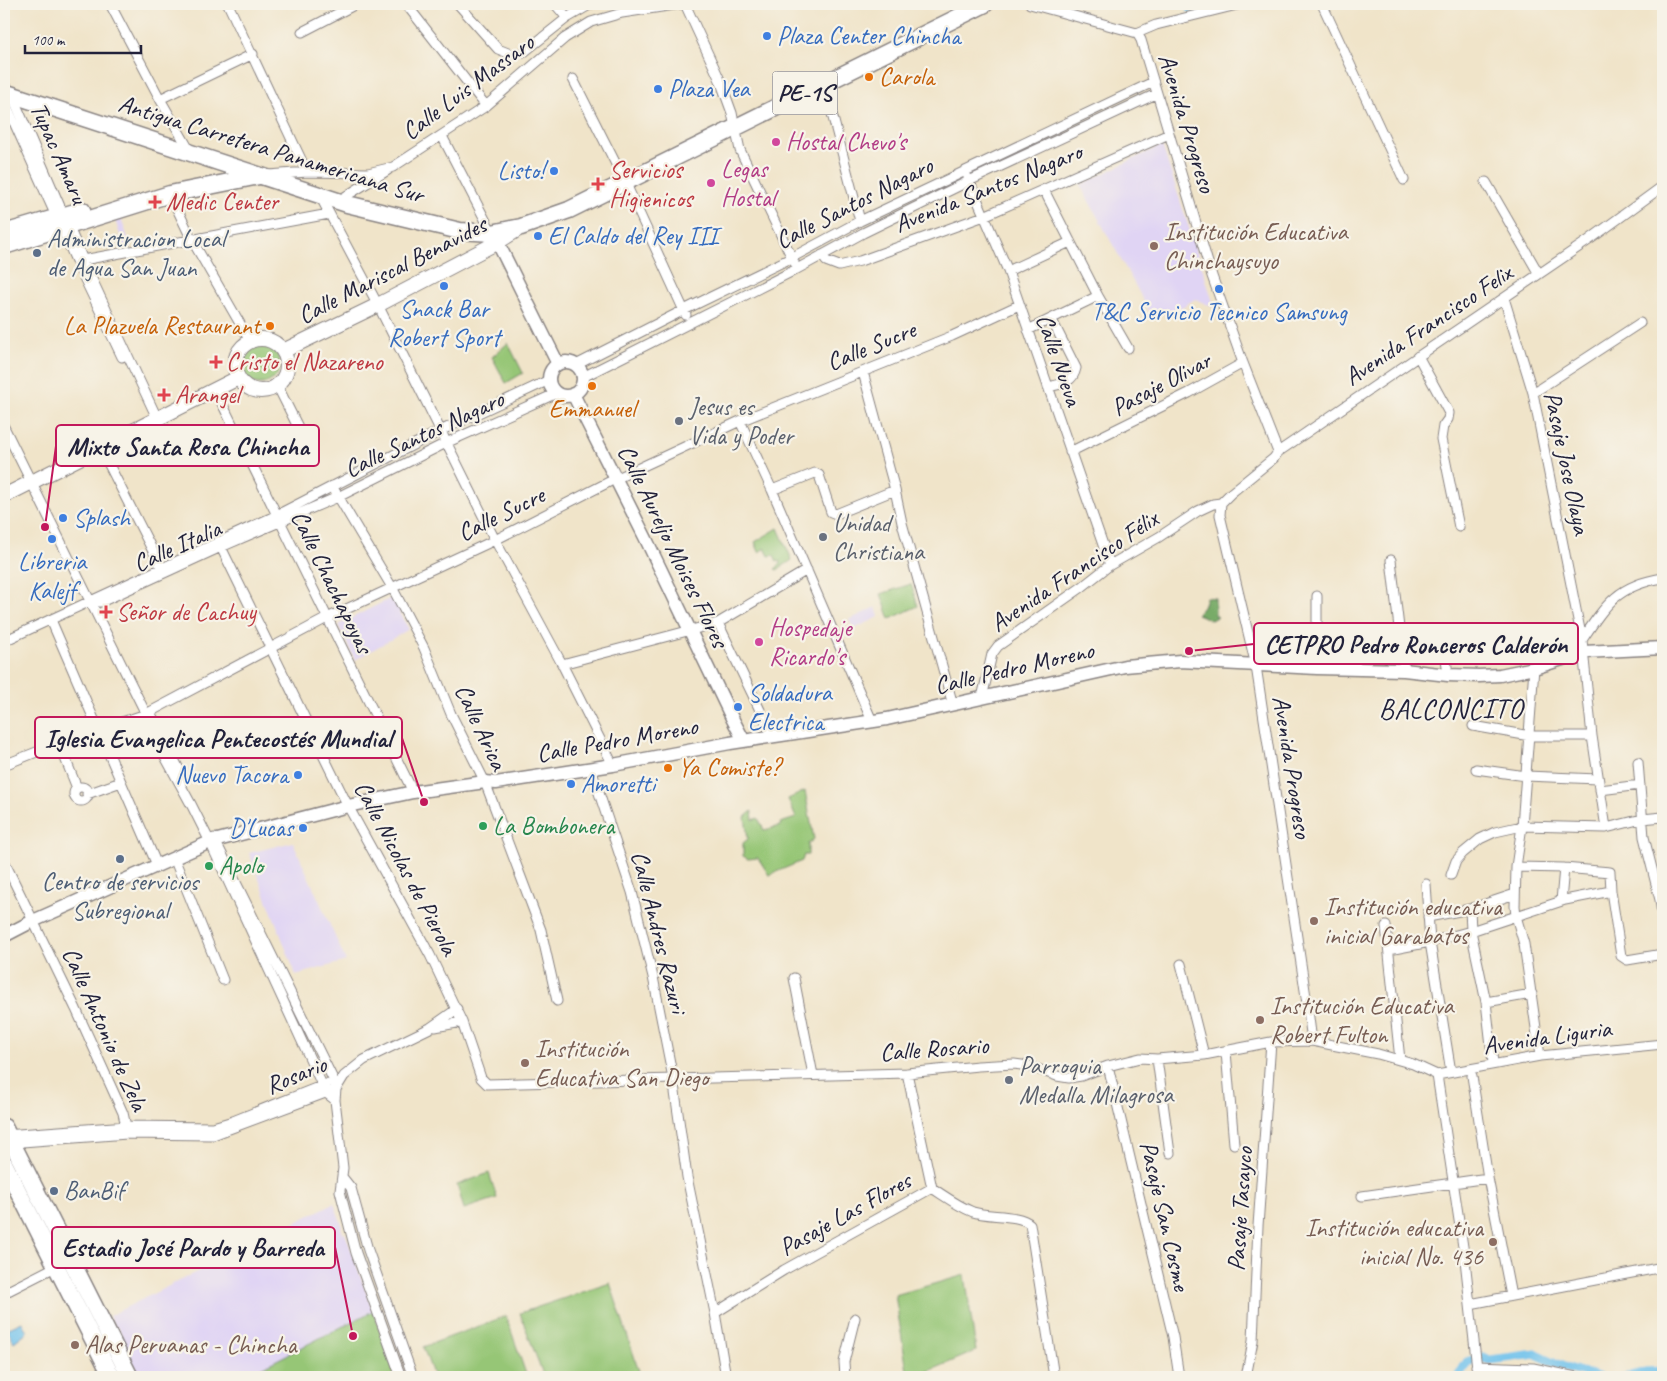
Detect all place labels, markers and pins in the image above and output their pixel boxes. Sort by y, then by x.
place label: Plaza Center Chincha [777,20,963,52]
marker: Plaza Center Chincha [761,30,773,42]
place label: Carola [879,61,937,93]
marker: Carola [863,71,875,83]
place label: Plaza Vea [668,73,752,105]
marker: Plaza Vea [652,83,664,95]
place label: Hostal Chevo's [786,126,909,158]
marker: Hostal Chevo's [770,136,782,148]
place label: Legas Hostal [721,153,780,214]
place label: Servicios Higienicos [609,154,695,215]
place label: Listo! [498,155,549,187]
marker: Listo! [548,165,560,177]
marker: Servicios Higienicos [591,177,605,191]
marker: Legas Hostal [705,177,717,189]
place label: Medic Center [166,186,280,218]
marker: Medic Center [148,195,162,209]
place label: Institución Educativa Chinchaysuyo [1164,216,1349,277]
place label: El Caldo del Rey III [548,220,723,252]
place label: Administracion Local de Agua San Juan [47,223,230,284]
marker: El Caldo del Rey III [532,230,544,242]
marker: Institución Educativa Chinchaysuyo [1148,240,1160,252]
marker: Administracion Local de Agua San Juan [31,247,43,259]
marker: Snack Bar Robert Sport [438,280,450,292]
marker: T&C Servicio Tecnico Samsung [1213,283,1225,295]
place label: Snack Bar Robert Sport [388,293,504,354]
place label: T&C Servicio Tecnico Samsung [1091,296,1348,328]
place label: La Plazuela Restaurant [64,310,263,342]
marker: La Plazuela Restaurant [264,320,276,332]
place label: Cristo el Nazareno [226,346,384,378]
marker: Cristo el Nazareno [210,356,222,368]
place label: Arangel [175,379,244,411]
marker: Emmanuel [586,380,598,392]
marker: Arangel [157,388,171,402]
place label: Jesus es Vida y Poder [688,391,796,452]
place label: Emmanuel [549,393,640,425]
marker: Jesus es Vida y Poder [673,415,685,427]
callout: Mixto Santa Rosa Chincha [56,425,319,466]
place label: Splash [73,502,131,534]
place label: Unidad Christiana [833,507,926,568]
marker: Splash [57,512,69,524]
marker: Unidad Christiana [817,531,829,543]
marker: Libreria Kalejf [46,533,58,545]
place label: Libreria Kalejf [18,546,88,607]
place label: Señor de Cachuy [116,596,257,628]
marker: Señor de Cachuy [100,606,112,618]
place label: Hospedaje Ricardo's [769,612,853,673]
callout: CETPRO Pedro Ronceros Calderón [1254,623,1578,664]
marker: Hospedaje Ricardo's [753,636,765,648]
place label: Soldadura Electrica [748,677,834,738]
marker: Soldadura Electrica [732,701,744,713]
callout: Iglesia Evangelica Pentecostés Mundial [35,717,402,758]
place label: Ya Comiste? [678,752,784,784]
place label: Nuevo Tacora [175,759,291,791]
marker: Ya Comiste? [662,762,674,774]
place label: Amoretti [581,768,659,800]
marker: Nuevo Tacora [292,769,304,781]
marker: Amoretti [565,778,577,790]
place label: La Bombonera [493,810,616,842]
place label: D'Lucas [229,812,295,844]
marker: La Bombonera [477,820,489,832]
marker: D'Lucas [297,822,309,834]
place label: Apolo [219,850,266,882]
marker: Centro de servicios Subregional [114,853,126,865]
marker: Apolo [203,860,215,872]
place label: Centro de servicios Subregional [42,866,201,927]
place label: Institución educativa inicial Garabatos [1324,891,1504,952]
marker: Institución educativa inicial Garabatos [1308,915,1320,927]
place label: Institución Educativa Robert Fulton [1270,990,1455,1051]
marker: Institución Educativa Robert Fulton [1254,1014,1266,1026]
place label: Institución Educativa San Diego [535,1033,711,1094]
place label: Parroquia Medalla Milagrosa [1019,1050,1175,1111]
marker: Institución Educativa San Diego [519,1057,531,1069]
marker: Parroquia Medalla Milagrosa [1003,1074,1015,1086]
place label: BanBif [64,1175,129,1207]
marker: BanBif [48,1185,60,1197]
place label: Institución educativa inicial No. 436 [1305,1212,1485,1273]
callout: Estadio José Pardo y Barreda [52,1227,335,1268]
marker: Institución educativa inicial No. 436 [1487,1236,1499,1248]
place label: Alas Peruanas - Chincha [85,1329,298,1361]
marker: Alas Peruanas - Chincha [69,1339,81,1351]

